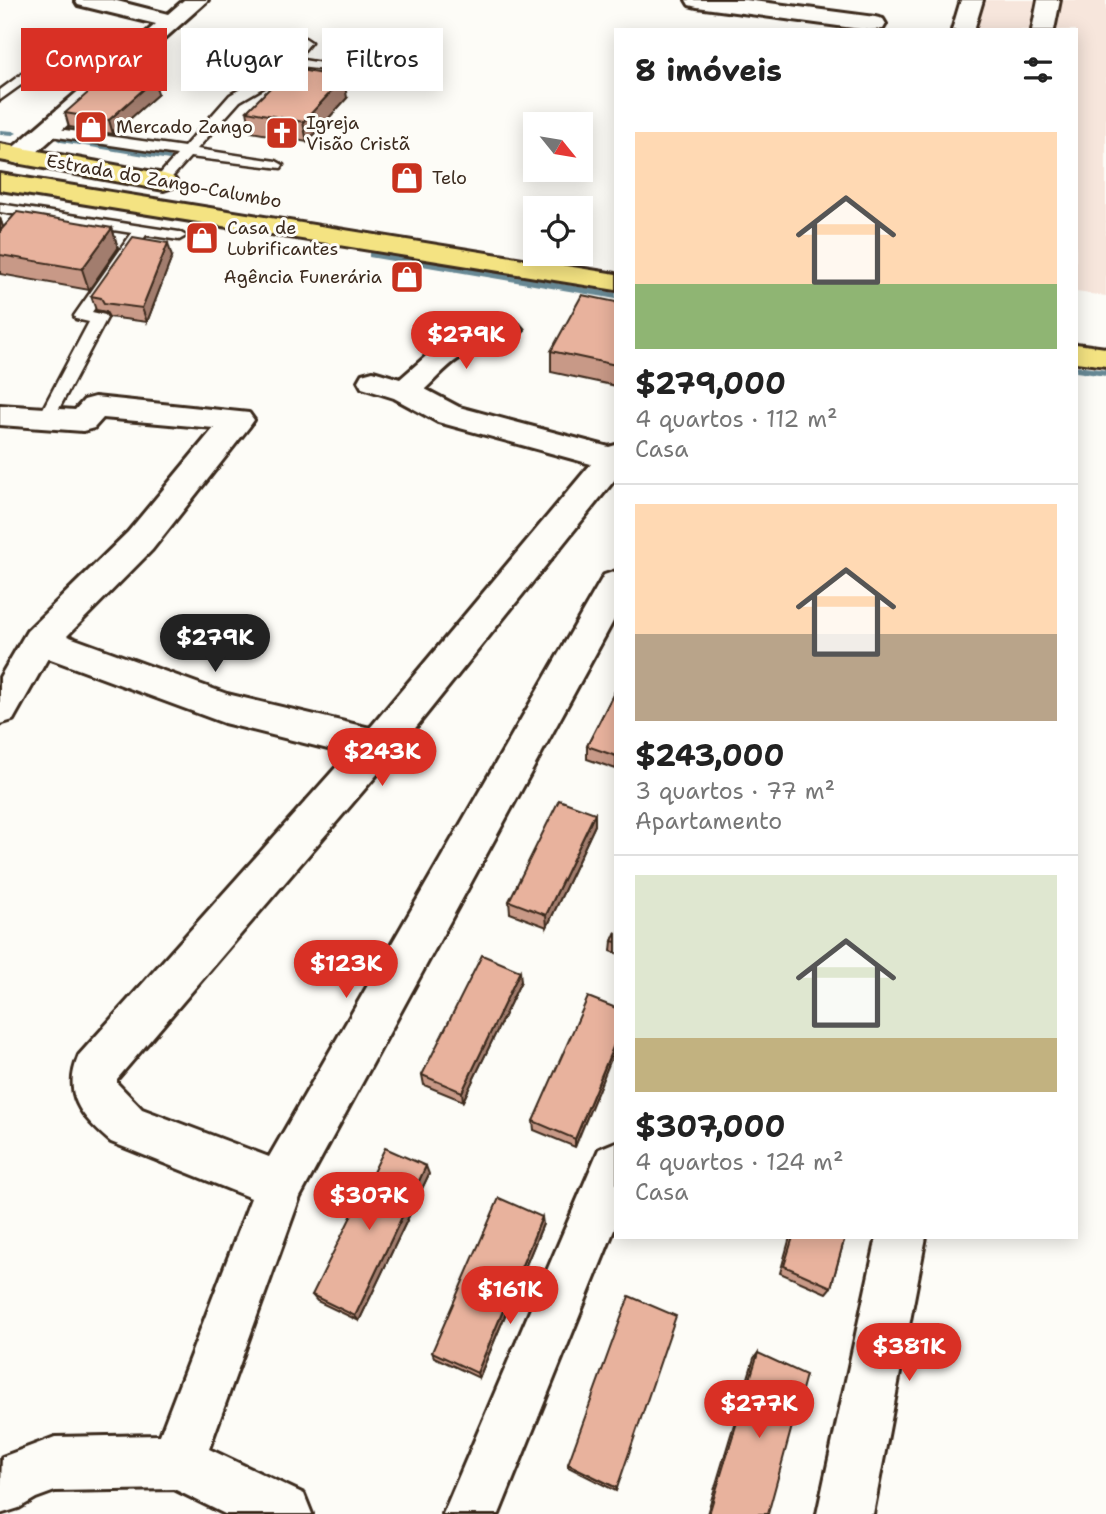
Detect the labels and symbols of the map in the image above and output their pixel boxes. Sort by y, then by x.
shop icon: Mercado Zango [72,108,110,146]
place label: Igreja Visão Cristã [306,111,410,156]
north arrow [523,112,593,182]
church icon: Igreja Visão Cristã [263,114,301,152]
place label: Mercado Zango [116,115,253,139]
street label: Estrada do Zango-Calumbo [44,148,284,214]
shop icon: Telo [388,159,426,197]
place label: Telo [432,166,467,190]
place label: Casa de Lubrificantes [227,216,338,261]
shop icon: Casa de Lubrificantes [183,219,221,257]
shop icon: Agência Funerária [388,258,426,296]
place label: Agência Funerária [224,265,382,289]
pin: $279K [417,312,515,371]
pin: $279K [166,614,264,674]
pin: $243K [333,728,431,788]
pin: $123K [297,940,395,1000]
pin: $307K [320,1172,418,1232]
pin: $161K [461,1266,559,1326]
pin: $381K [860,1324,958,1383]
pin: $277K [710,1380,808,1440]

